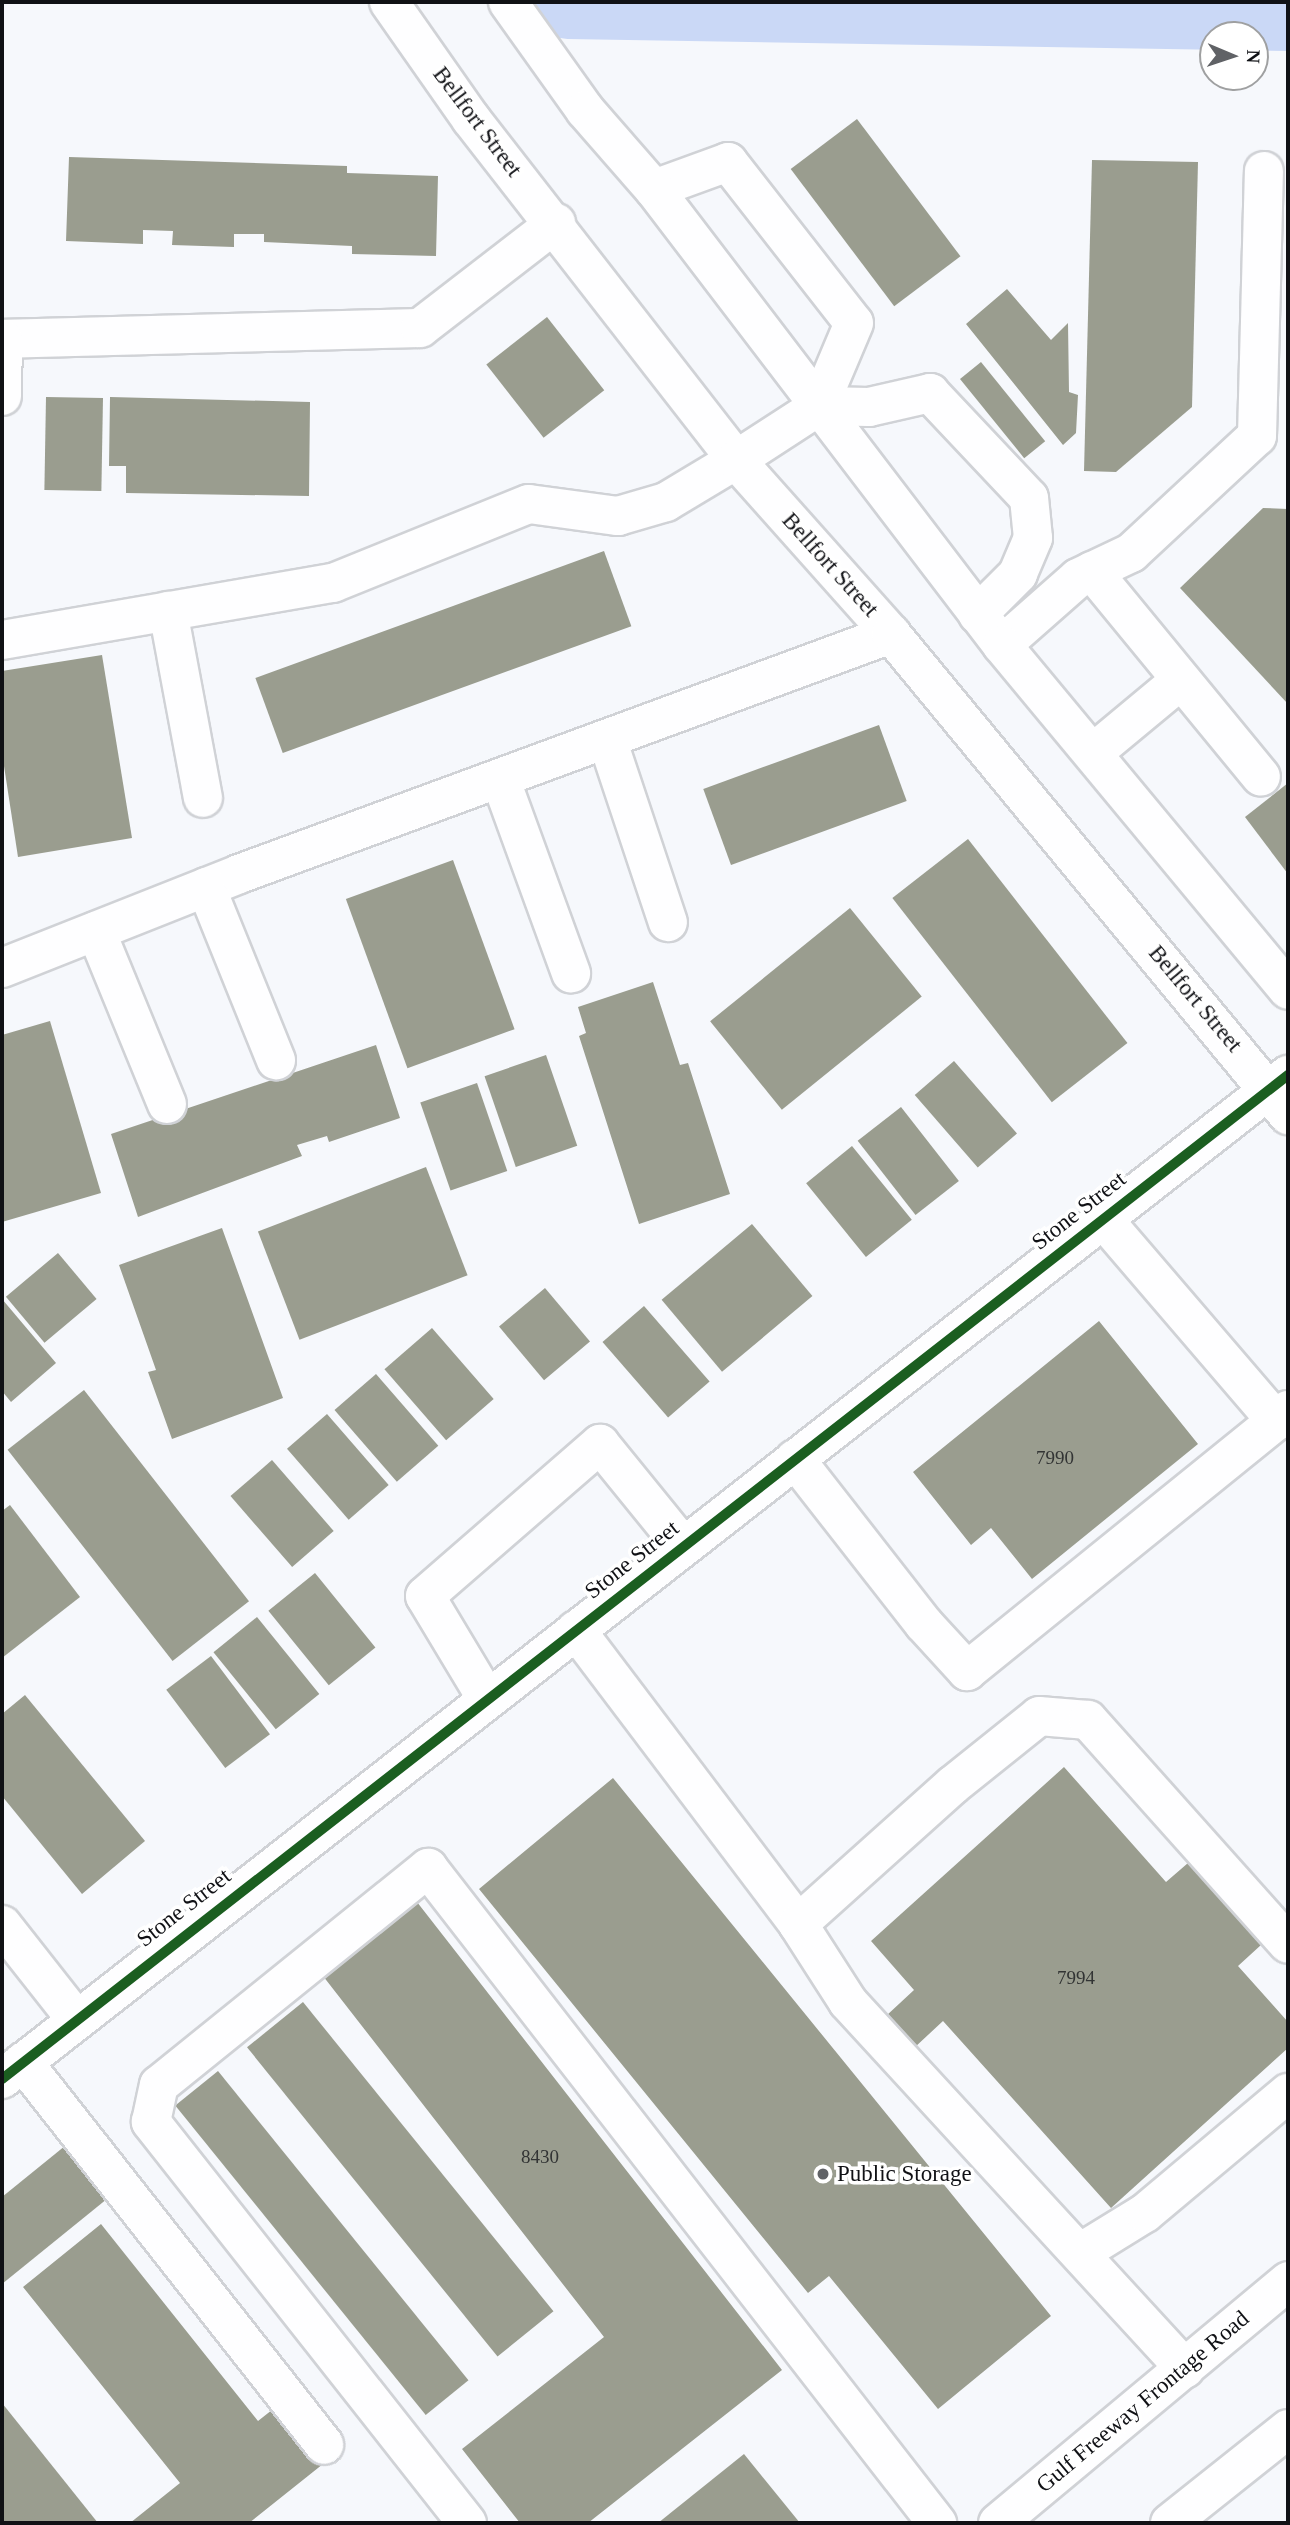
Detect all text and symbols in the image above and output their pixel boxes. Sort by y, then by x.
north arrow [1199,21,1269,91]
text: N [1243,49,1264,64]
street label: Bellfort Street [427,61,527,183]
street label: Bellfort Street [776,507,884,623]
street label: Bellfort Street [1142,940,1248,1058]
street label: Stone Street [1026,1166,1132,1256]
house number: 7990 [1036,1447,1074,1469]
street label: Stone Street [579,1515,685,1605]
street label: Stone Street [131,1863,237,1953]
house number: 7994 [1057,1967,1095,1989]
house number: 8430 [521,2146,559,2168]
place label: Public Storage [837,2160,972,2188]
marker: Public Storage [815,2166,831,2182]
street label: Gulf Freeway Frontage Road [1031,2305,1255,2499]

